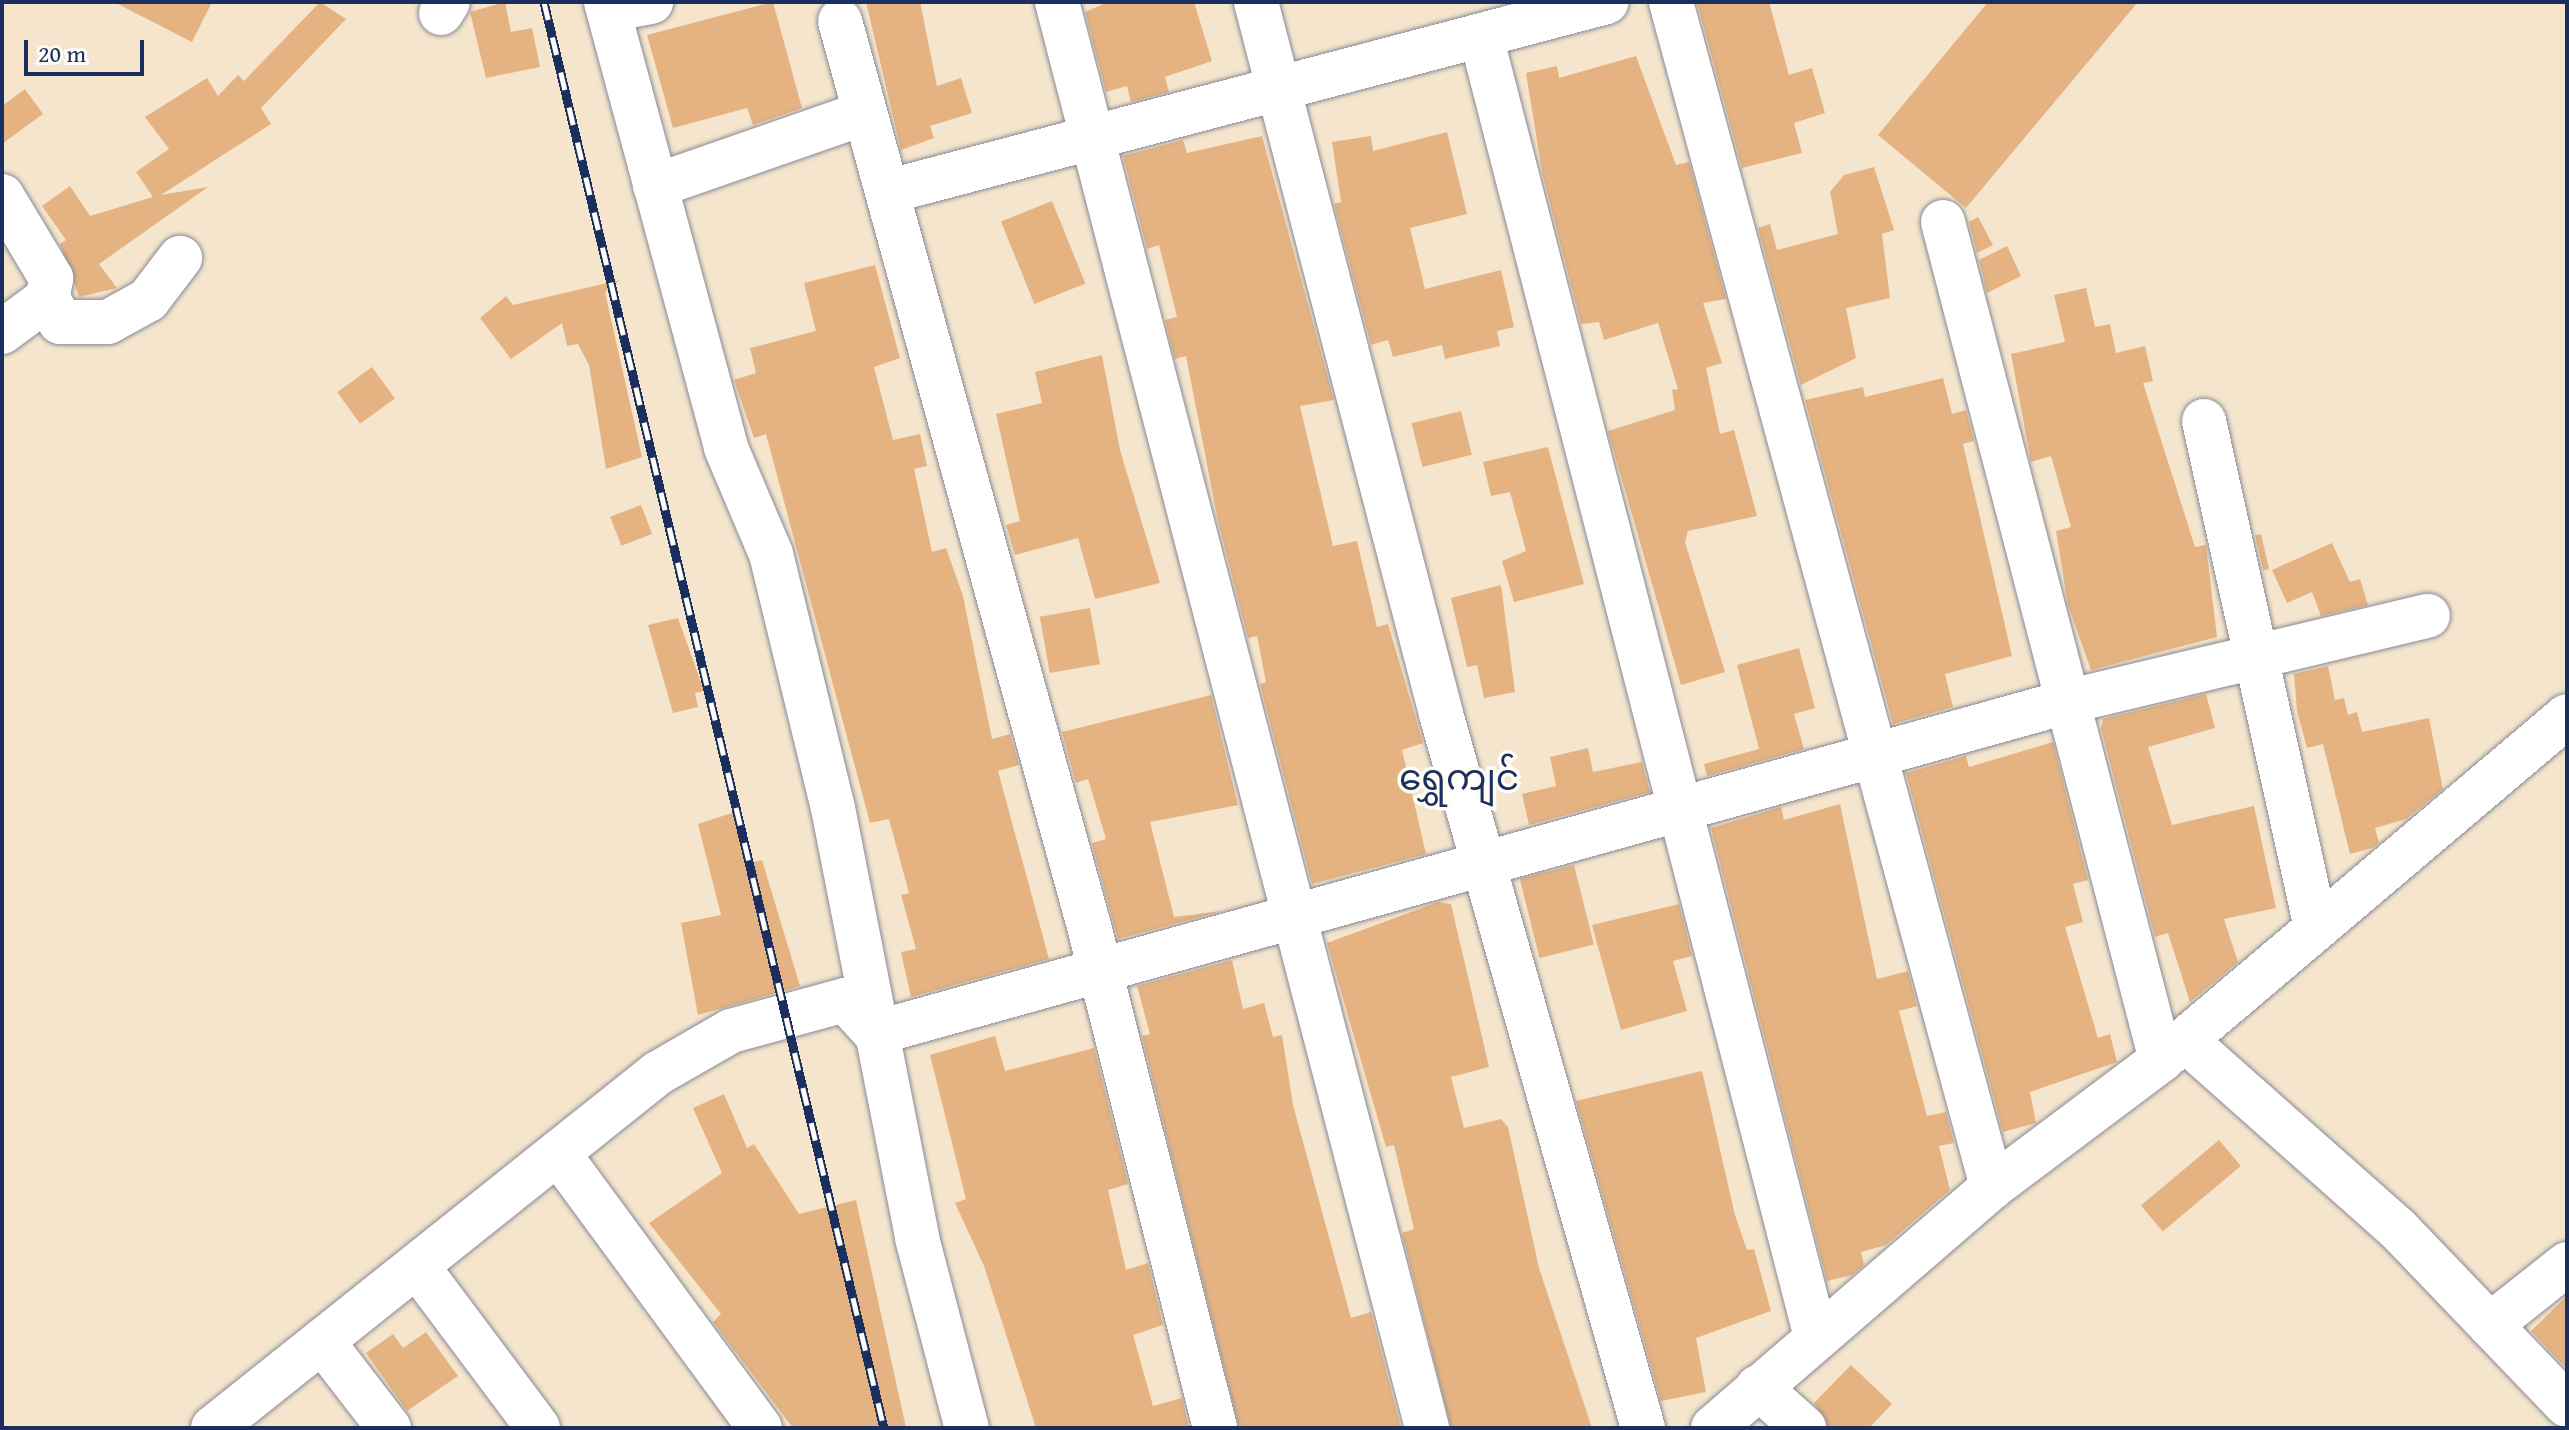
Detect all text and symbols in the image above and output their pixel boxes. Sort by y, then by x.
scale bar [28,24,148,74]
text: 20 m [38,36,86,71]
district label: ရွှေကျင် [1399,755,1519,799]

